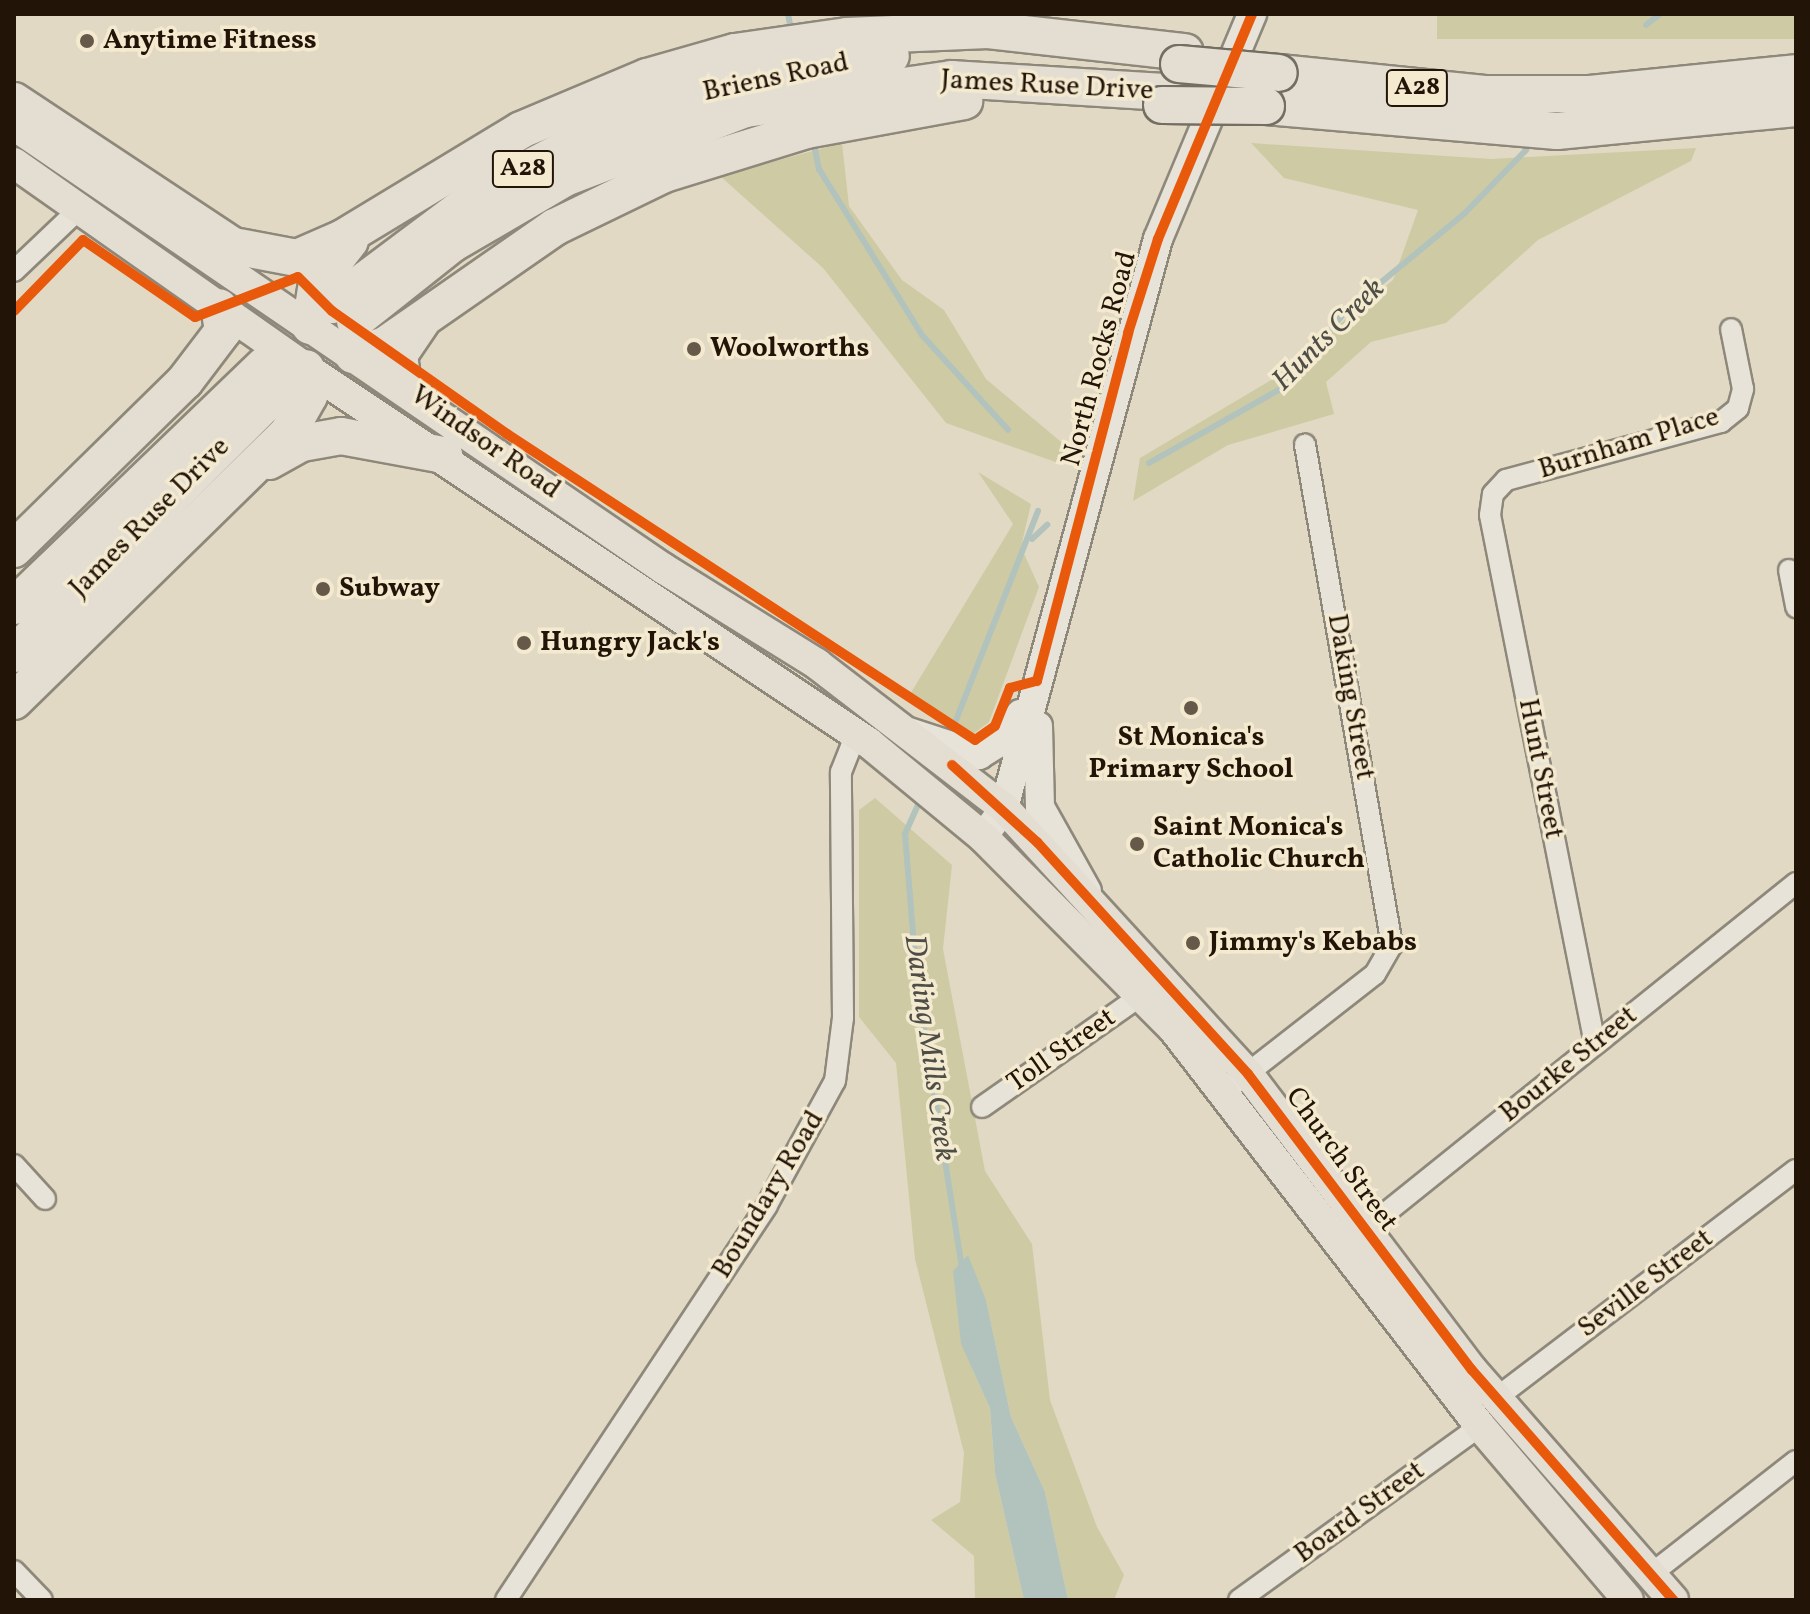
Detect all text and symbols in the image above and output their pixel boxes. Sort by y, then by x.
place label: Anytime Fitness [103,24,317,58]
marker: Anytime Fitness [78,32,96,50]
street label: Briens Road [700,46,852,110]
street label: James Ruse Drive [940,64,1154,108]
road number: A28 [1385,66,1449,110]
road number: A28 [491,147,555,191]
street label: North Rocks Road [1055,248,1145,470]
water label: Hunts Creek [1265,271,1393,399]
place label: Woolworths [710,332,870,366]
marker: Woolworths [685,340,703,358]
street label: Windsor Road [403,379,567,507]
street label: Burnham Place [1535,401,1723,487]
street label: James Ruse Drive [63,431,237,605]
place label: Subway [339,572,440,606]
marker: Subway [314,580,332,598]
street label: Daking Street [1319,611,1381,783]
place label: Hungry Jack's [540,626,720,660]
marker: Hungry Jack's [515,634,533,652]
street label: Hunt Street [1510,696,1570,842]
marker: St Monica's Primary School [1182,699,1200,717]
place label: St Monica's Primary School [1088,721,1294,787]
place label: Saint Monica's Catholic Church [1153,811,1365,877]
marker: Saint Monica's Catholic Church [1128,835,1146,853]
place label: Jimmy's Kebabs [1209,926,1417,960]
water label: Darling Mills Creek [895,932,963,1164]
marker: Jimmy's Kebabs [1184,934,1202,952]
street label: Bourke Street [1494,999,1644,1131]
street label: Toll Street [1001,1001,1123,1101]
street label: Church Street [1277,1081,1405,1239]
street label: Boundary Road [706,1105,832,1285]
street label: Seville Street [1572,1222,1720,1346]
street label: Board Street [1288,1455,1432,1571]

